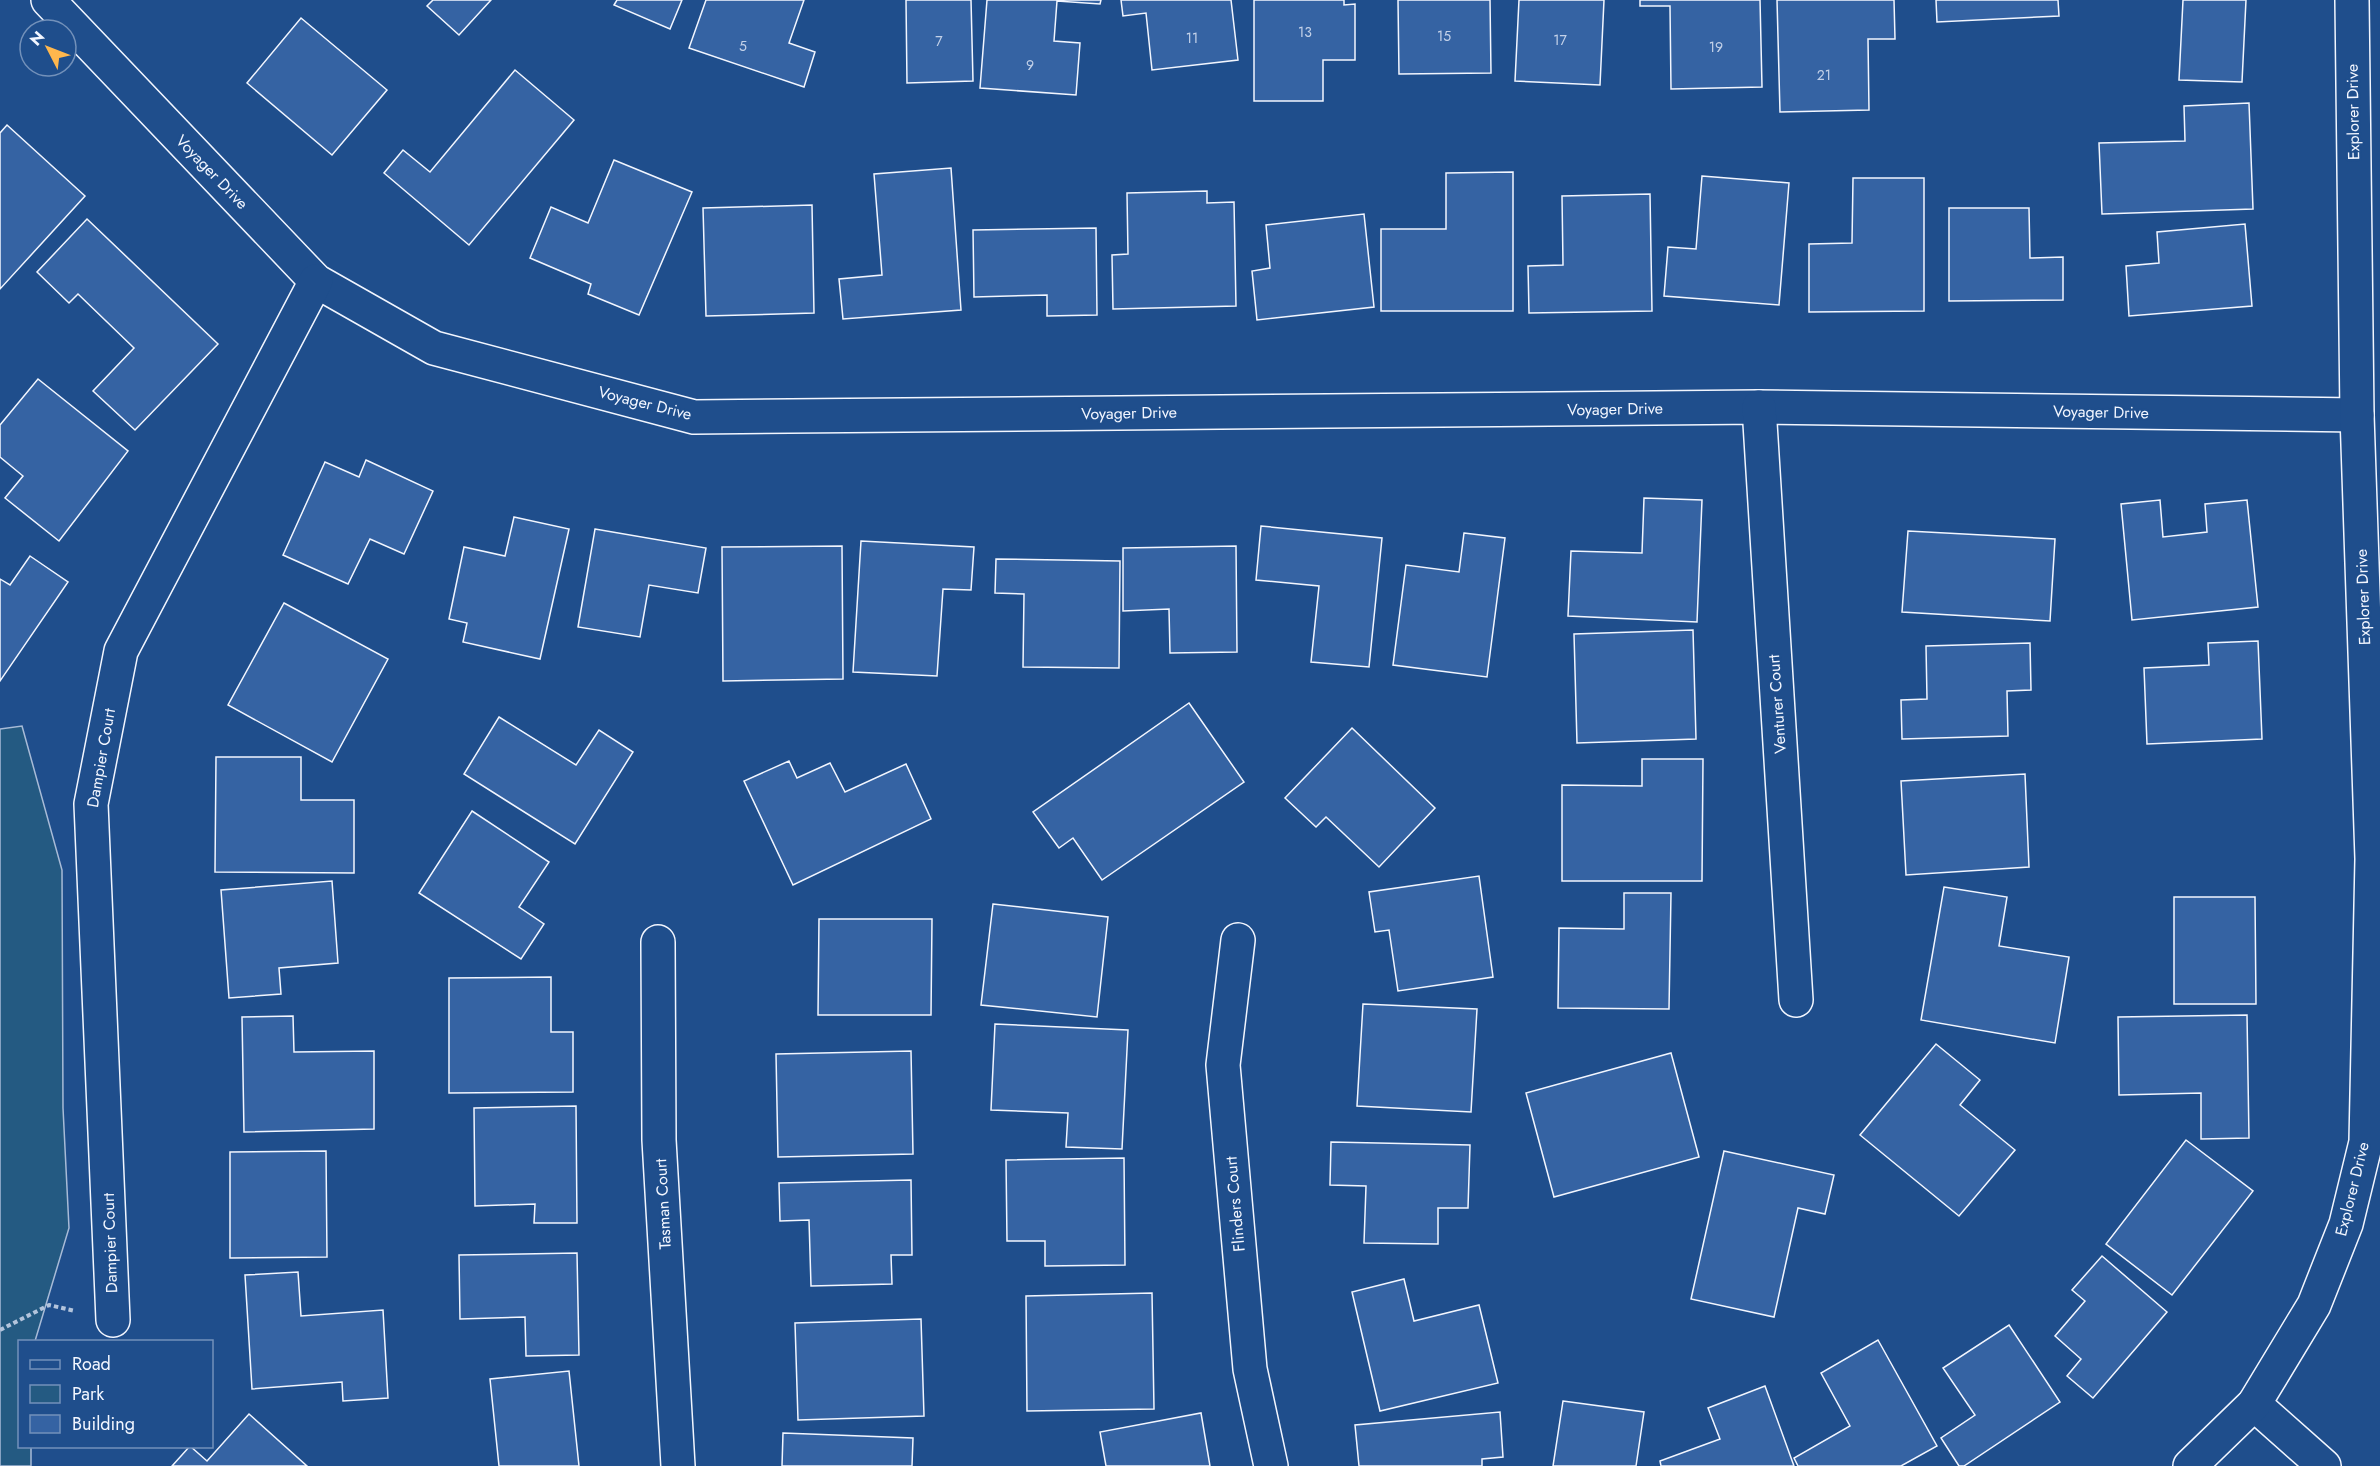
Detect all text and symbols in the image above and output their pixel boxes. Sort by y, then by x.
north arrow [18,18,78,78]
house number: 13 [1298,22,1312,42]
text: N [24,26,50,51]
house number: 15 [1437,26,1451,46]
house number: 11 [1186,28,1198,48]
house number: 17 [1553,30,1567,50]
house number: 7 [935,31,943,51]
house number: 5 [739,36,747,56]
house number: 19 [1709,37,1723,57]
house number: 9 [1026,55,1034,75]
street label: Explorer Drive [2341,64,2365,160]
house number: 21 [1817,65,1831,85]
street label: Voyager Drive [170,130,254,214]
street label: Voyager Drive [596,380,694,426]
street label: Voyager Drive [1567,397,1663,421]
street label: Voyager Drive [2053,400,2149,424]
street label: Voyager Drive [1081,401,1177,425]
street label: Explorer Drive [2350,548,2376,646]
street label: Venturer Court [1762,653,1792,754]
street label: Dampier Court [81,706,121,809]
street label: Explorer Drive [2329,1139,2375,1239]
street label: Flinders Court [1219,1155,1251,1253]
street label: Tasman Court [649,1158,677,1250]
street label: Dampier Court [97,1192,123,1294]
legend [18,1340,213,1448]
text: Road [72,1351,111,1377]
text: Park [72,1381,104,1407]
text: Building [72,1411,135,1437]

